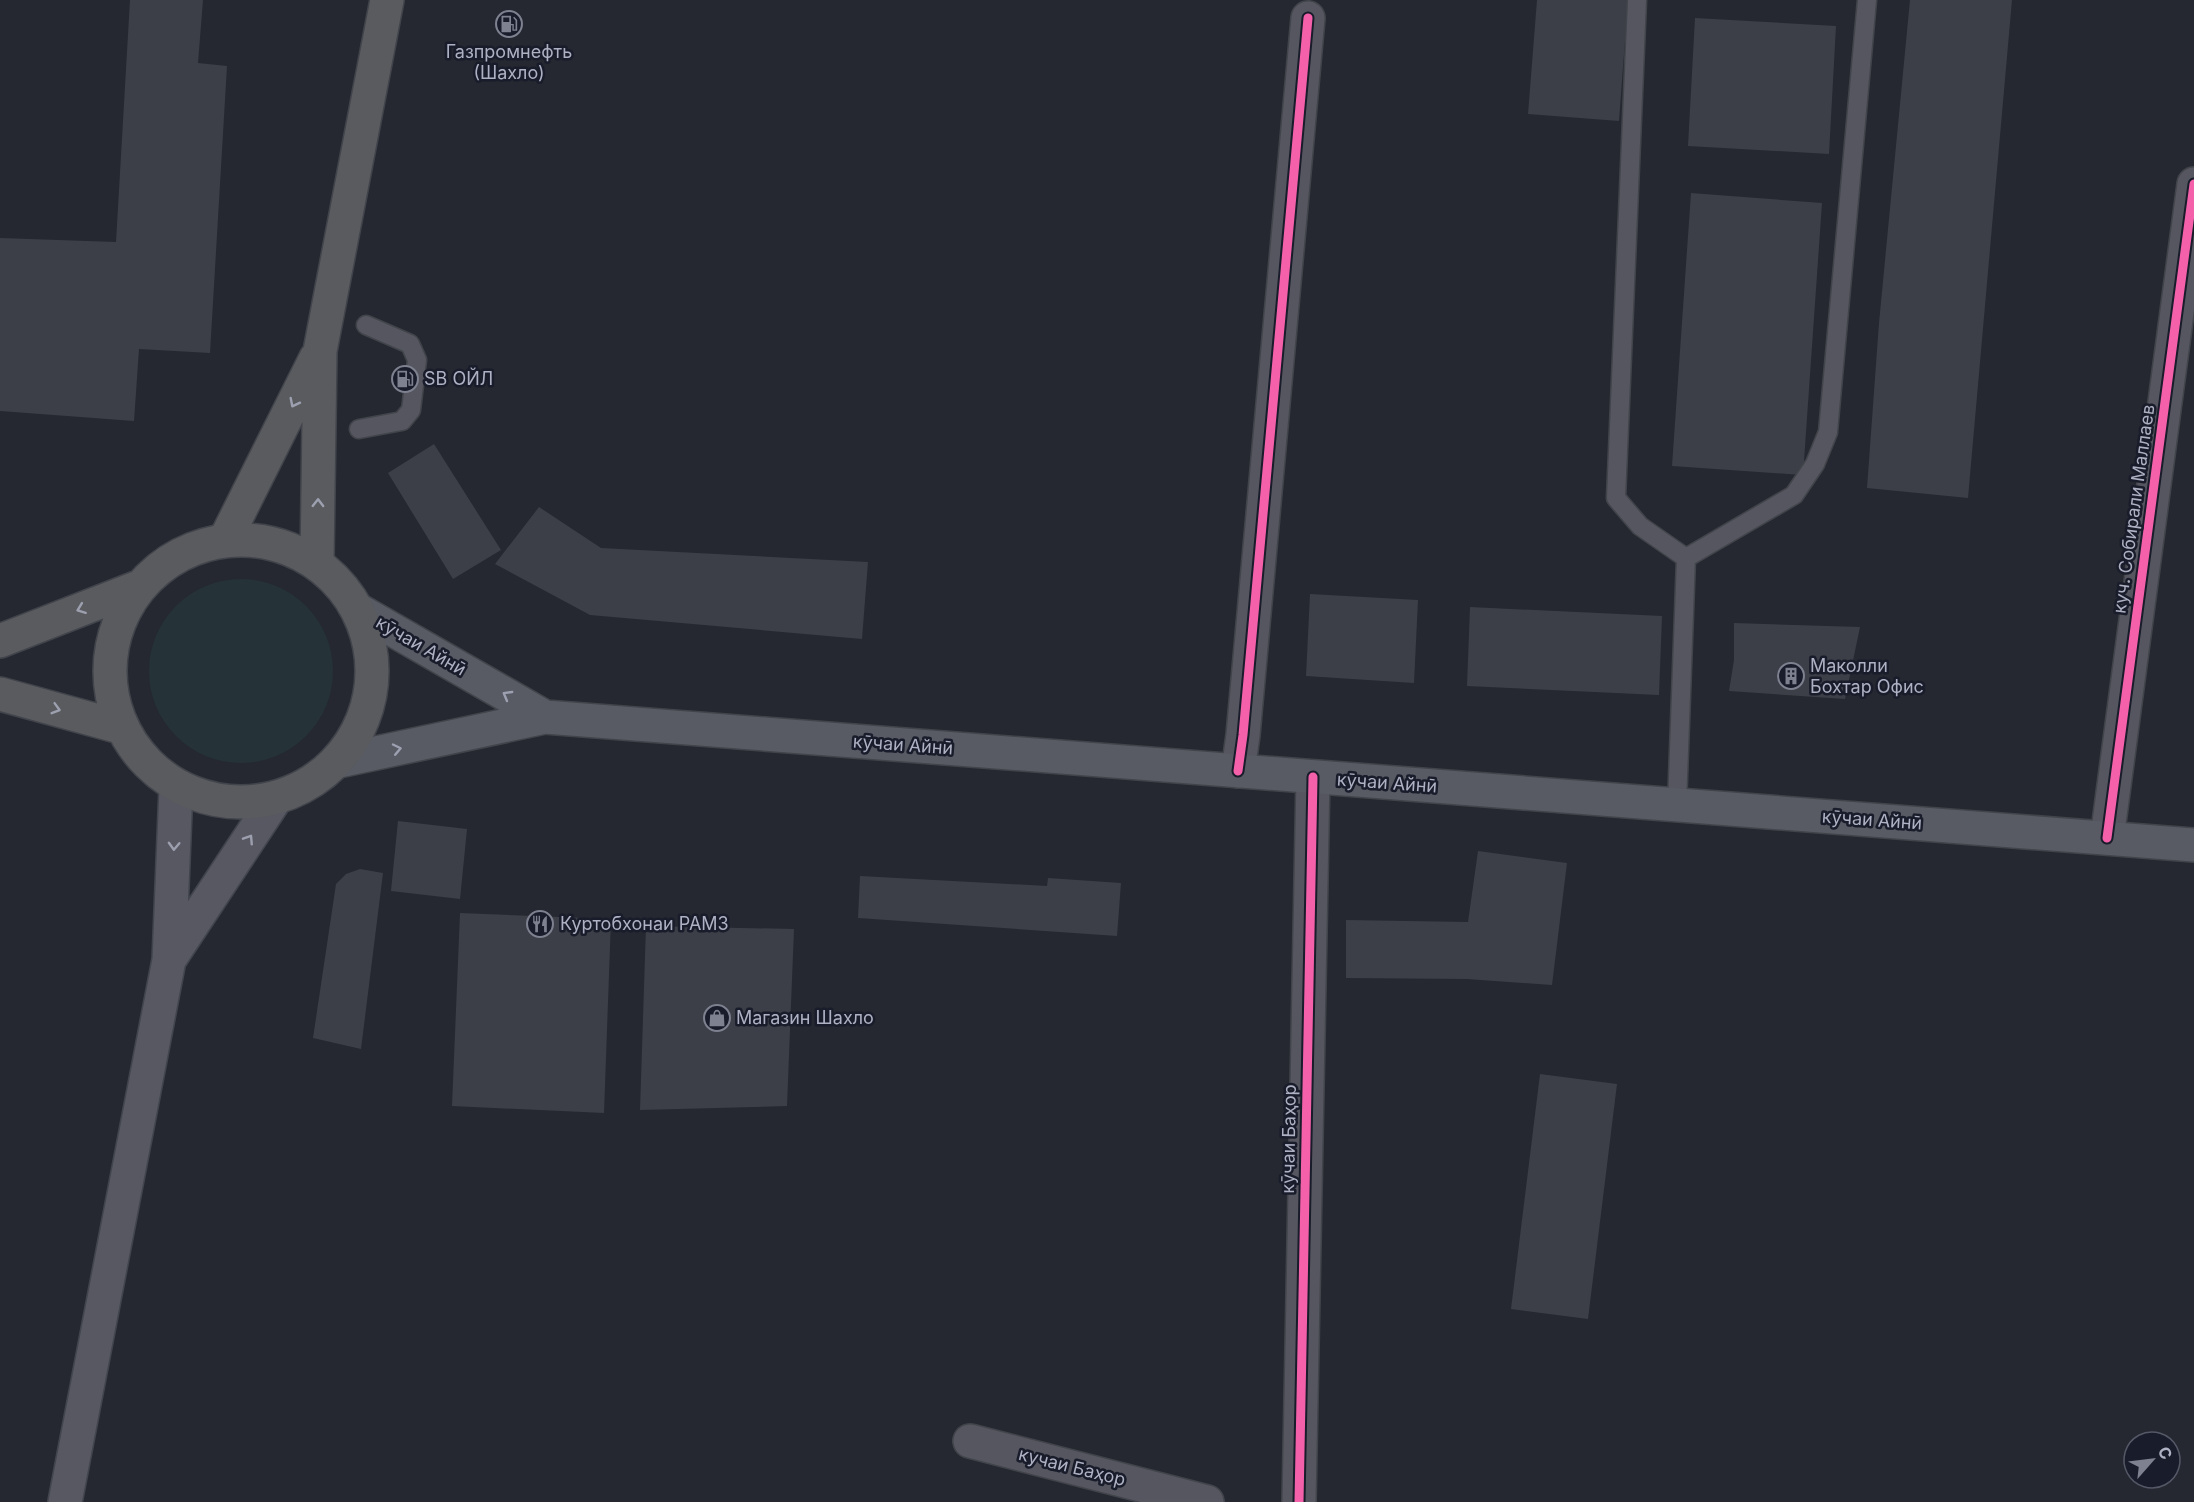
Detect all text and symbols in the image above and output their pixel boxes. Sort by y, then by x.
fuel station icon: Газпромнефть (Шахло) [494,9,524,39]
place label: Газпромнефть (Шахло) [446,41,572,83]
fuel station icon: SB ОЙЛ [390,364,420,394]
place label: SB ОЙЛ [424,367,493,389]
one-way arrow [289,397,301,408]
street label: куч. Собирали Маллаев [2108,403,2159,615]
one-way arrow [312,499,324,508]
one-way arrow [76,602,87,615]
street label: кӯчаи Айнӣ [373,611,470,680]
place label: Маколли Бохтар Офис [1810,655,1924,697]
building icon: Маколли Бохтар Офис [1776,661,1806,691]
one-way arrow [503,691,513,703]
one-way arrow [51,702,61,715]
street label: кӯчаи Айнӣ [852,731,954,758]
one-way arrow [391,743,401,756]
street label: кӯчаи Айнӣ [1336,769,1438,796]
street label: кӯчаи Айнӣ [1821,806,1923,833]
one-way arrow [241,835,253,845]
one-way arrow [167,842,180,851]
restaurant icon: Куртобхонаи РАМЗ [525,909,555,939]
place label: Куртобхонаи РАМЗ [560,913,729,934]
shop icon: Магазин Шахло [702,1003,732,1033]
place label: Магазин Шахло [736,1007,874,1028]
street label: кӯчаи Баҳор [1277,1084,1300,1194]
north arrow [2122,1430,2182,1490]
street label: кучаи Баҳор [1017,1443,1128,1490]
text: С [2154,1443,2177,1463]

